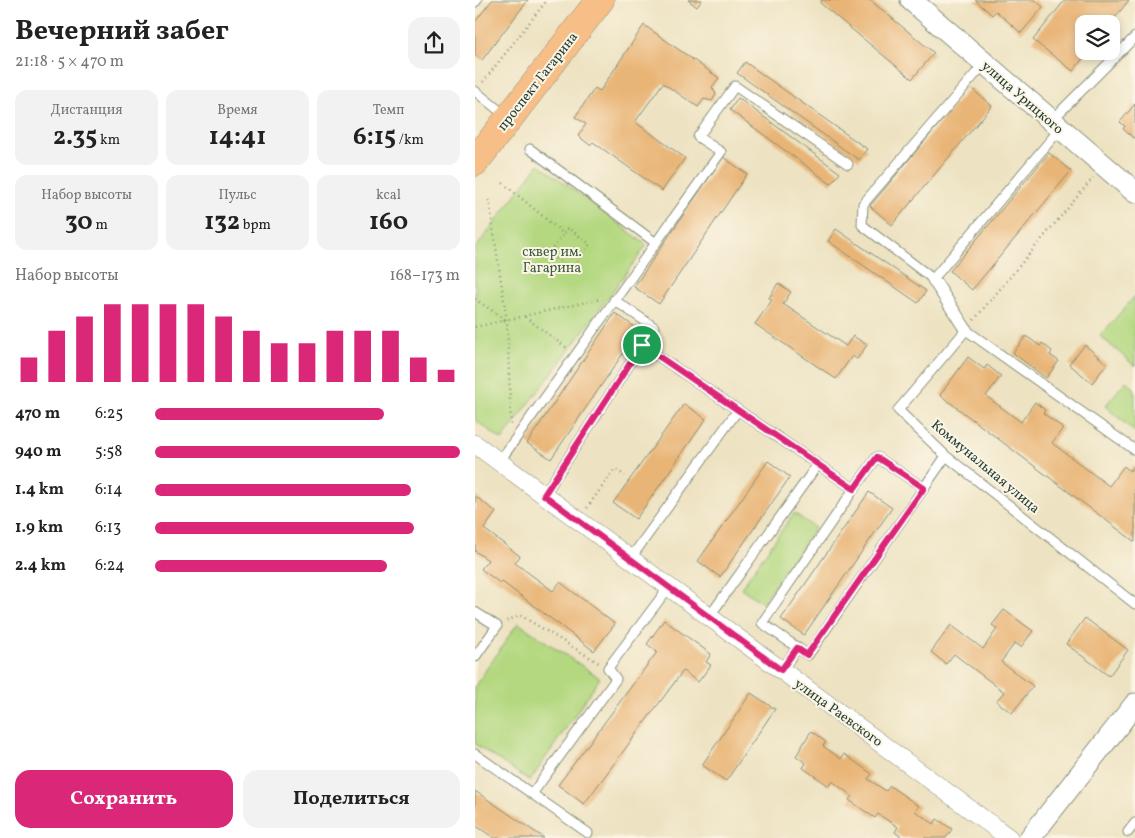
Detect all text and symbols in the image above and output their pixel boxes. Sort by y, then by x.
text: Вечерний забег [15,12,229,51]
map controls [1075,15,1120,60]
button: layers [1075,15,1120,60]
button: share [408,17,460,69]
street label: проспект Гагарина [494,29,583,135]
text: 21:18 · 5 × 470 m [15,51,124,73]
street label: улица Урицкого [977,57,1067,139]
text: Дистанция [50,101,123,120]
text: Время [217,101,258,120]
text: Темп [373,101,404,120]
text: 2.35 [53,120,97,155]
text: 14:41 [209,120,266,155]
text: 6:15 [353,120,396,155]
text: km [97,131,120,150]
text: /km [396,131,424,150]
text: Набор высоты [41,186,132,205]
text: Пульс [219,186,256,205]
text: kcal [376,186,401,205]
text: 30 [65,205,93,240]
text: 132 [204,205,240,240]
text: 160 [369,205,408,240]
text: m [93,216,108,235]
text: bpm [240,216,271,235]
park label: сквер им. Гагарина [522,243,582,278]
text: Набор высоты [15,265,119,287]
text: 168–173 m [389,265,460,287]
pin [621,324,663,366]
icon: arrive [628,331,656,359]
text: 470 m [15,403,60,425]
text: 6:25 [95,403,123,425]
street label: Коммунальная улица [927,416,1044,518]
text: 940 m [15,441,61,463]
text: 5:58 [95,441,122,463]
text: 1.4 km [15,479,64,501]
text: 6:14 [95,479,123,501]
text: 1.9 km [15,517,63,539]
text: 6:13 [95,517,121,539]
text: 2.4 km [15,555,66,577]
text: 6:24 [95,555,125,577]
street label: улица Раевского [790,675,886,752]
button: Сохранить [15,770,233,828]
button: Поделиться [243,770,460,828]

